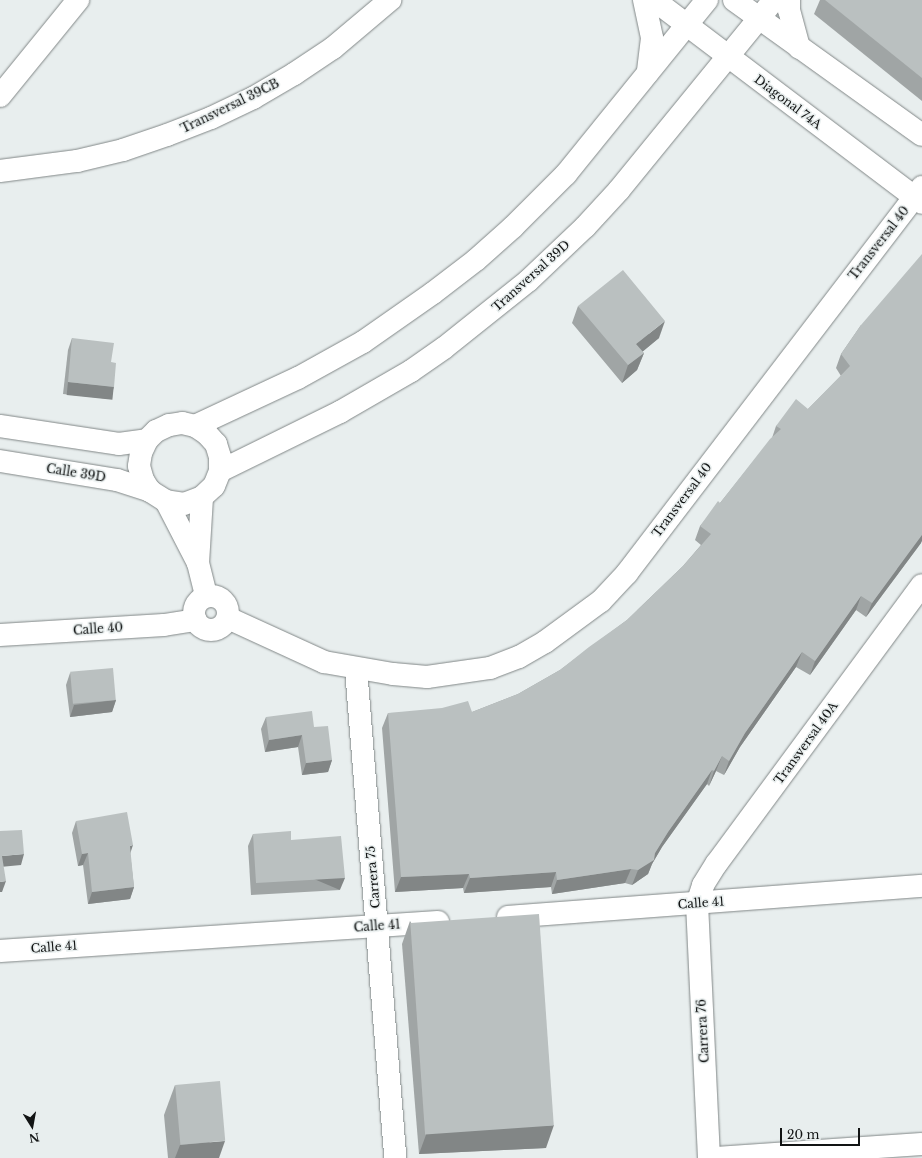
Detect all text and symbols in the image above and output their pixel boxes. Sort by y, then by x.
street label: Diagonal 74A [751,72,825,132]
street label: Transversal 39CB [178,76,282,136]
street label: Transversal 40 [846,203,912,283]
street label: Transversal 39D [489,237,573,315]
street label: Transversal 40 [649,460,715,540]
street label: Calle 39D [45,461,107,485]
street label: Calle 40 [73,620,123,638]
street label: Transversal 40A [771,699,841,787]
street label: Carrera 75 [363,845,383,909]
street label: Calle 41 [677,894,725,912]
street label: Calle 41 [353,917,401,935]
street label: Calle 41 [30,938,78,956]
street label: Carrera 76 [694,999,712,1063]
north arrow [12,1106,52,1146]
scale bar [782,1120,862,1146]
text: 20 m [787,1127,819,1142]
text: N [28,1130,41,1146]

